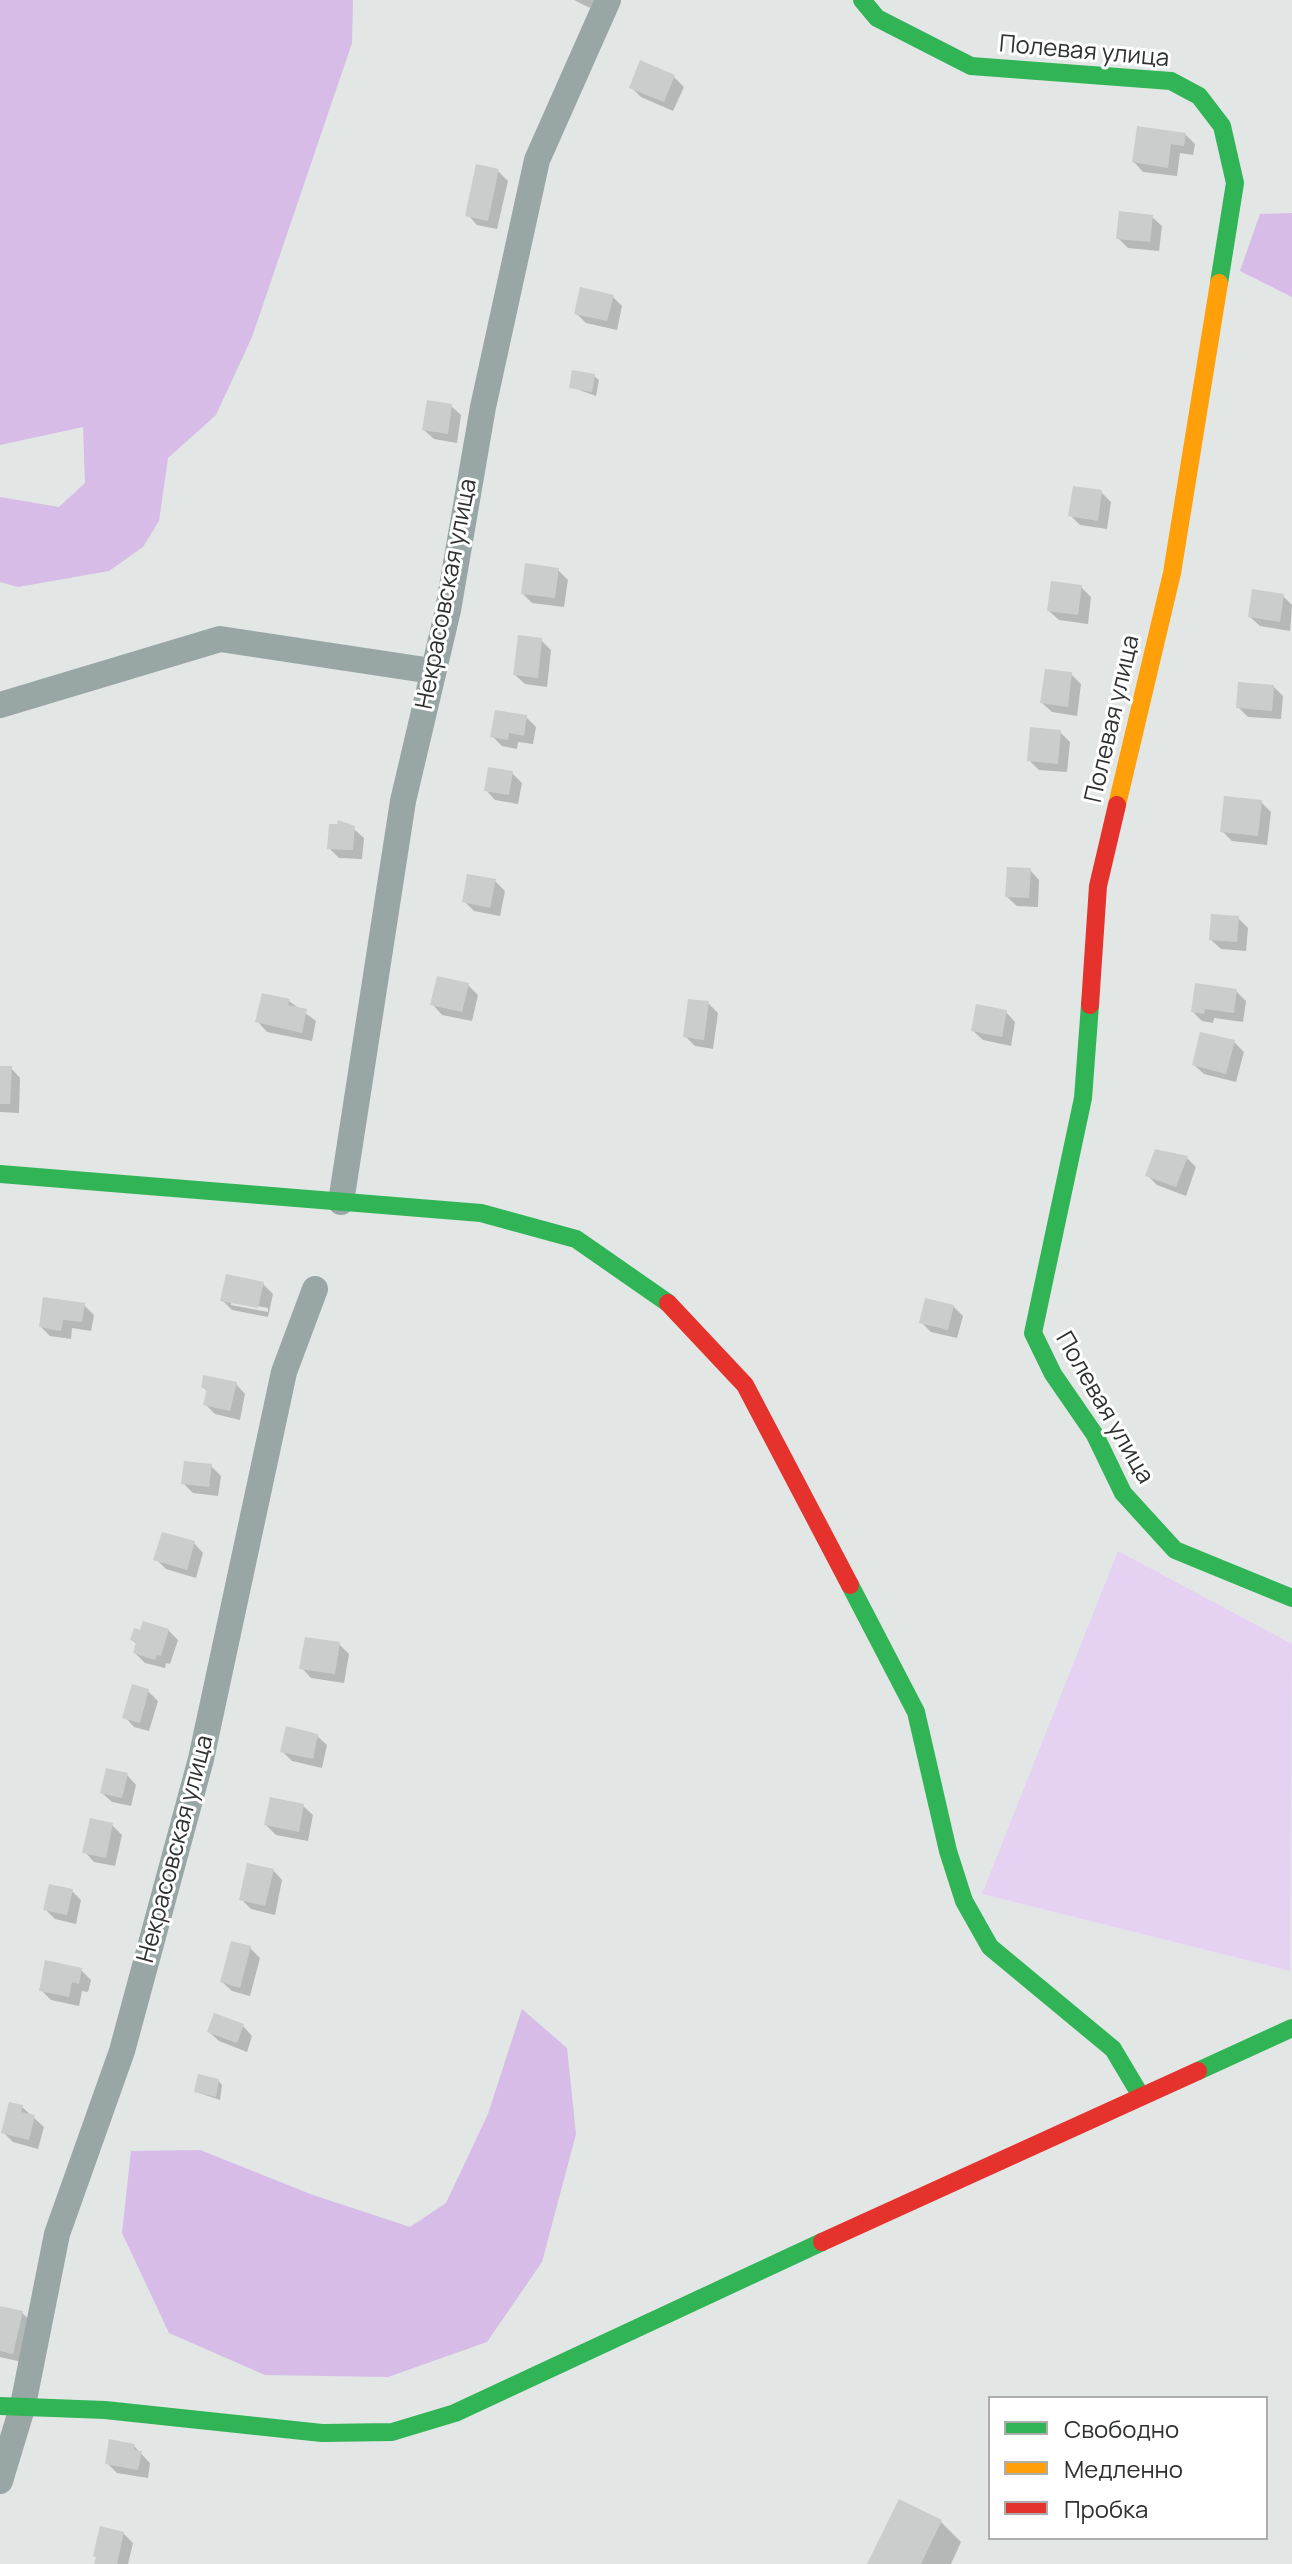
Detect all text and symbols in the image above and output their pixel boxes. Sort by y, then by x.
street label: Полевая улица [998,30,1170,74]
street label: Некрасовская улица [411,476,483,712]
street label: Полевая улица [1080,633,1146,805]
street label: Полевая улица [1049,1327,1159,1489]
street label: Некрасовская улица [132,1732,220,1966]
legend [988,2396,1268,2540]
text: Свободно [1064,2412,1179,2445]
text: Медленно [1064,2452,1183,2485]
text: Пробка [1064,2492,1148,2525]

